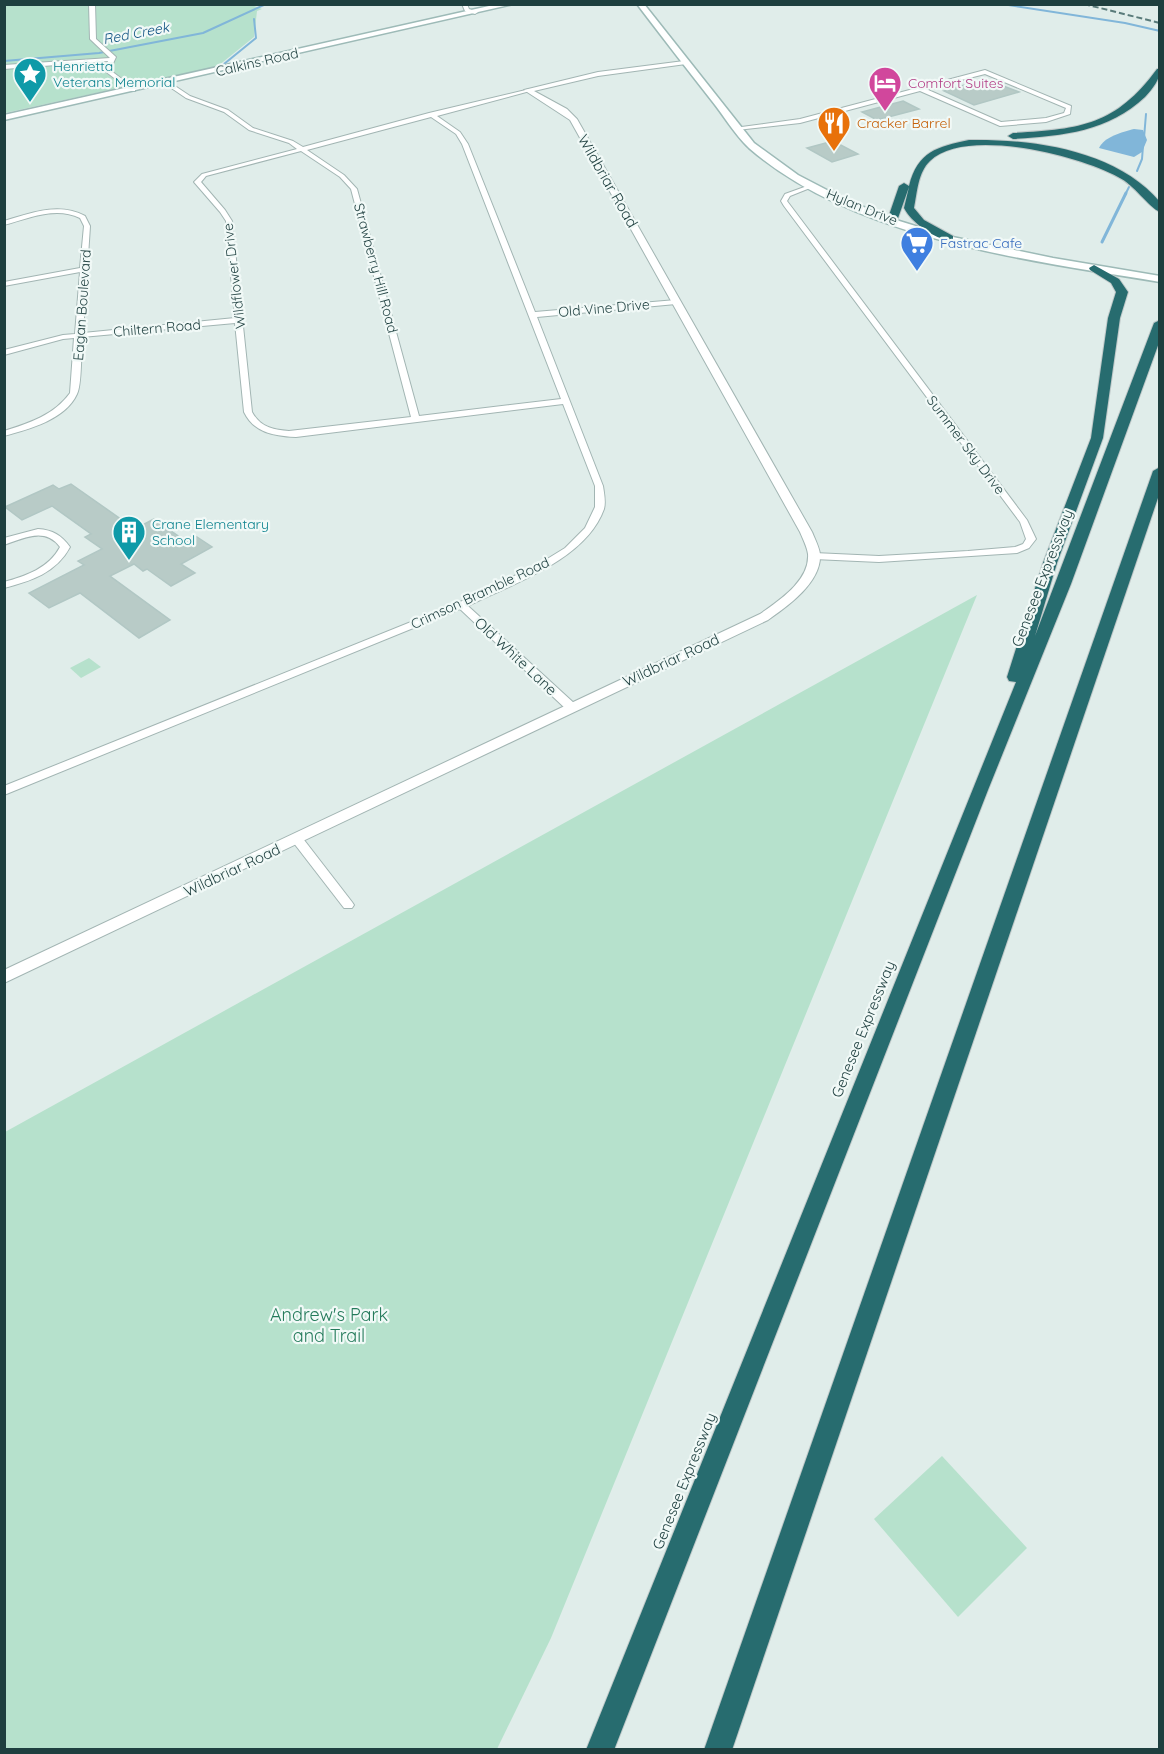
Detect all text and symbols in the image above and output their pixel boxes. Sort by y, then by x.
water label: Red Creek [101,17,172,48]
street label: Calkins Road [214,44,300,80]
place icon: Henrietta Veterans Memorial [12,56,48,103]
place label: Henrietta Veterans Memorial [53,57,175,91]
hotel icon: Comfort Suites [867,65,903,112]
place label: Comfort Suites [908,74,1003,92]
restaurant icon: Cracker Barrel [816,105,852,152]
place label: Cracker Barrel [857,114,951,132]
street label: Wildbriar Road [574,131,642,231]
street label: Hylan Drive [824,185,900,229]
street label: Strawberry Hill Road [350,201,402,335]
street label: Wildflower Drive [219,222,249,330]
supermarket icon: Fastrac Cafe [899,225,935,272]
place label: Fastrac Cafe [940,234,1022,252]
street label: Eagan Boulevard [69,249,95,361]
street label: Old Vine Drive [557,295,651,321]
street label: Chiltern Road [112,315,202,341]
street label: Summer Sky Drive [923,392,1009,498]
street label: Genesee Expressway [1007,506,1077,650]
building icon: Crane Elementary School [111,514,147,561]
place label: Crane Elementary School [152,515,269,549]
street label: Crimson Bramble Road [408,553,552,633]
street label: Old White Lane [471,613,561,699]
street label: Wildbriar Road [620,629,722,691]
street label: Wildbriar Road [181,839,283,901]
street label: Genesee Expressway [827,958,899,1100]
park label: Andrew's Park and Trail [270,1303,388,1347]
street label: Genesee Expressway [648,1410,720,1552]

